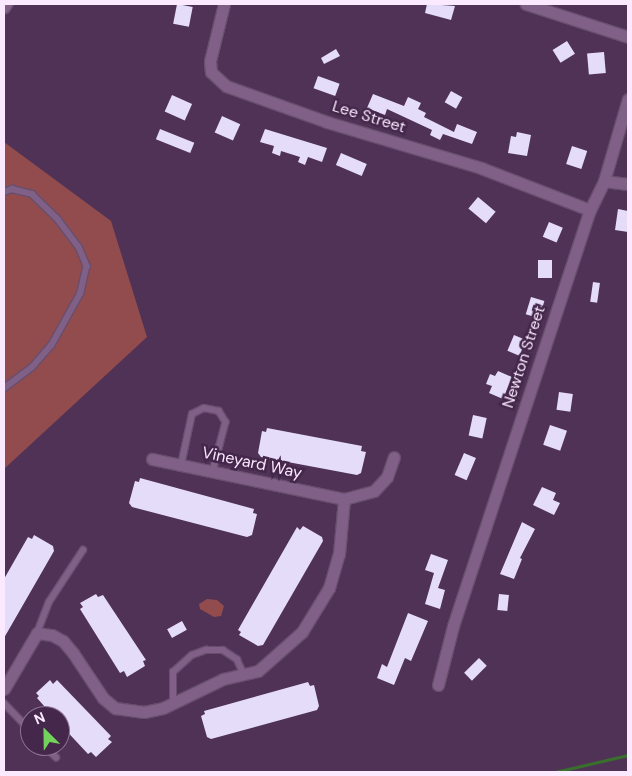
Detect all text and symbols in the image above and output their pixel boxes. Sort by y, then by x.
street label: Lee Street [330,97,408,137]
street label: Newton Street [498,303,550,411]
street label: Vineyard Way [200,443,304,483]
north arrow [20,706,70,756]
text: N [31,708,48,728]

